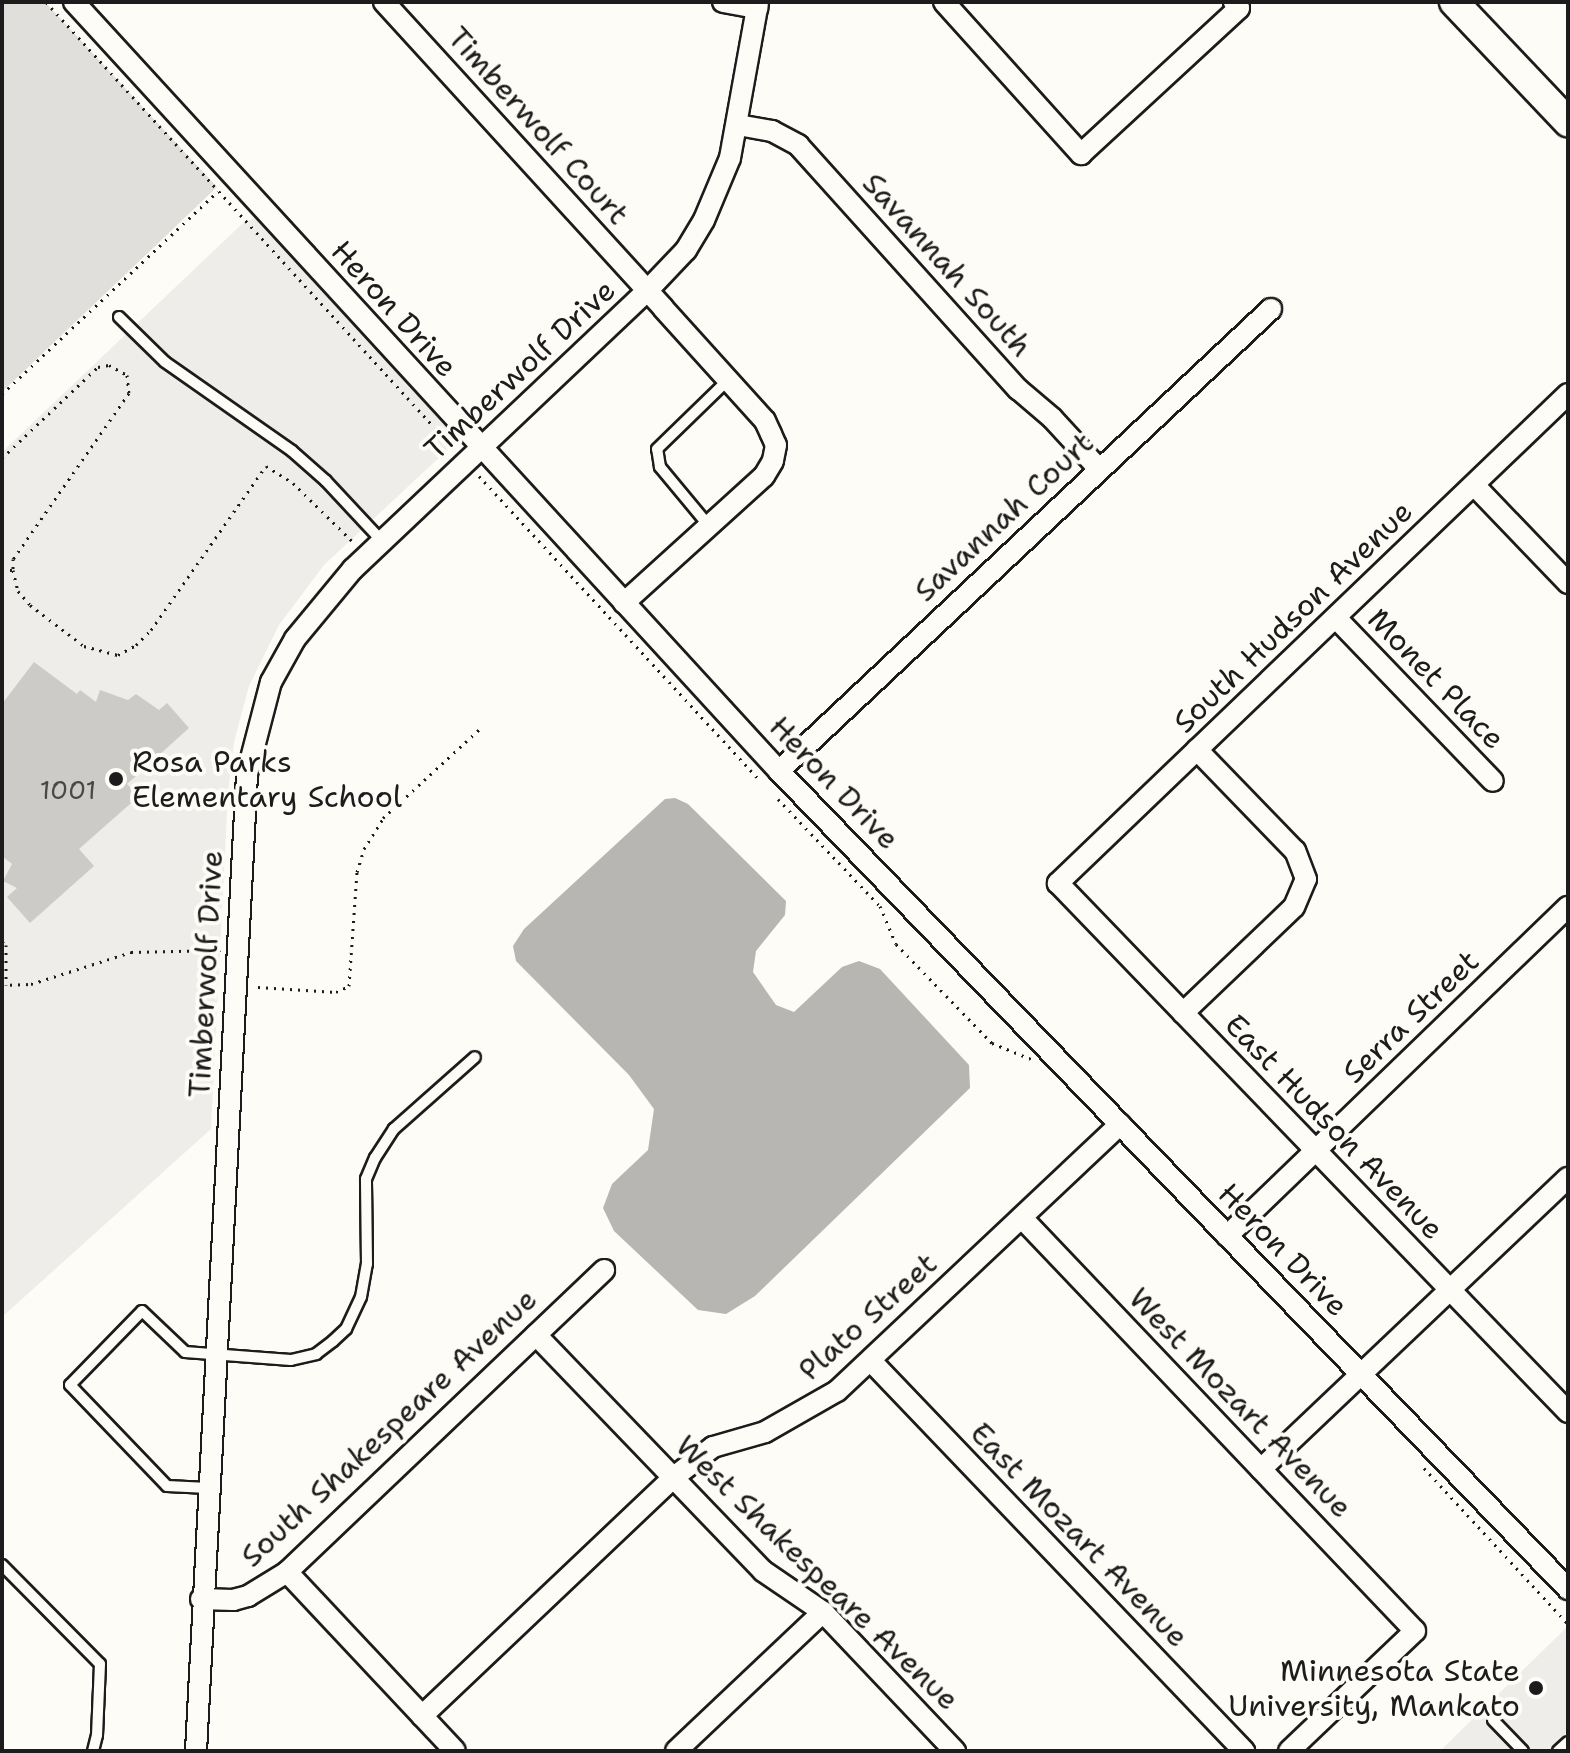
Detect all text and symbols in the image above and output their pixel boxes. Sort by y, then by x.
street label: Timberwolf Court [440,20,636,232]
street label: Savannah South [855,166,1039,364]
street label: Heron Drive [323,233,465,385]
street label: Timberwolf Drive [417,272,623,468]
street label: Savannah Court [907,425,1101,609]
street label: South Hudson Avenue [1166,494,1420,740]
street label: Monet Place [1360,601,1512,757]
street label: Heron Drive [762,709,906,857]
place label: Rosa Parks Elementary School [132,744,402,814]
marker: Rosa Parks Elementary School [107,770,125,788]
house number: 1001 [40,774,96,806]
street label: Timberwolf Drive [182,849,230,1099]
street label: Serra Street [1335,943,1487,1091]
street label: East Hudson Avenue [1217,1007,1451,1247]
street label: Heron Drive [1211,1176,1355,1324]
street label: Plato Street [792,1246,944,1388]
street label: South Shakespeare Avenue [234,1281,544,1575]
street label: West Mozart Avenue [1121,1281,1359,1525]
street label: East Mozart Avenue [962,1415,1196,1655]
street label: West Shakespeare Avenue [668,1428,966,1718]
place label: Minnesota State University, Mankato [1228,1653,1520,1724]
marker: Minnesota State University, Mankato [1527,1679,1545,1697]

